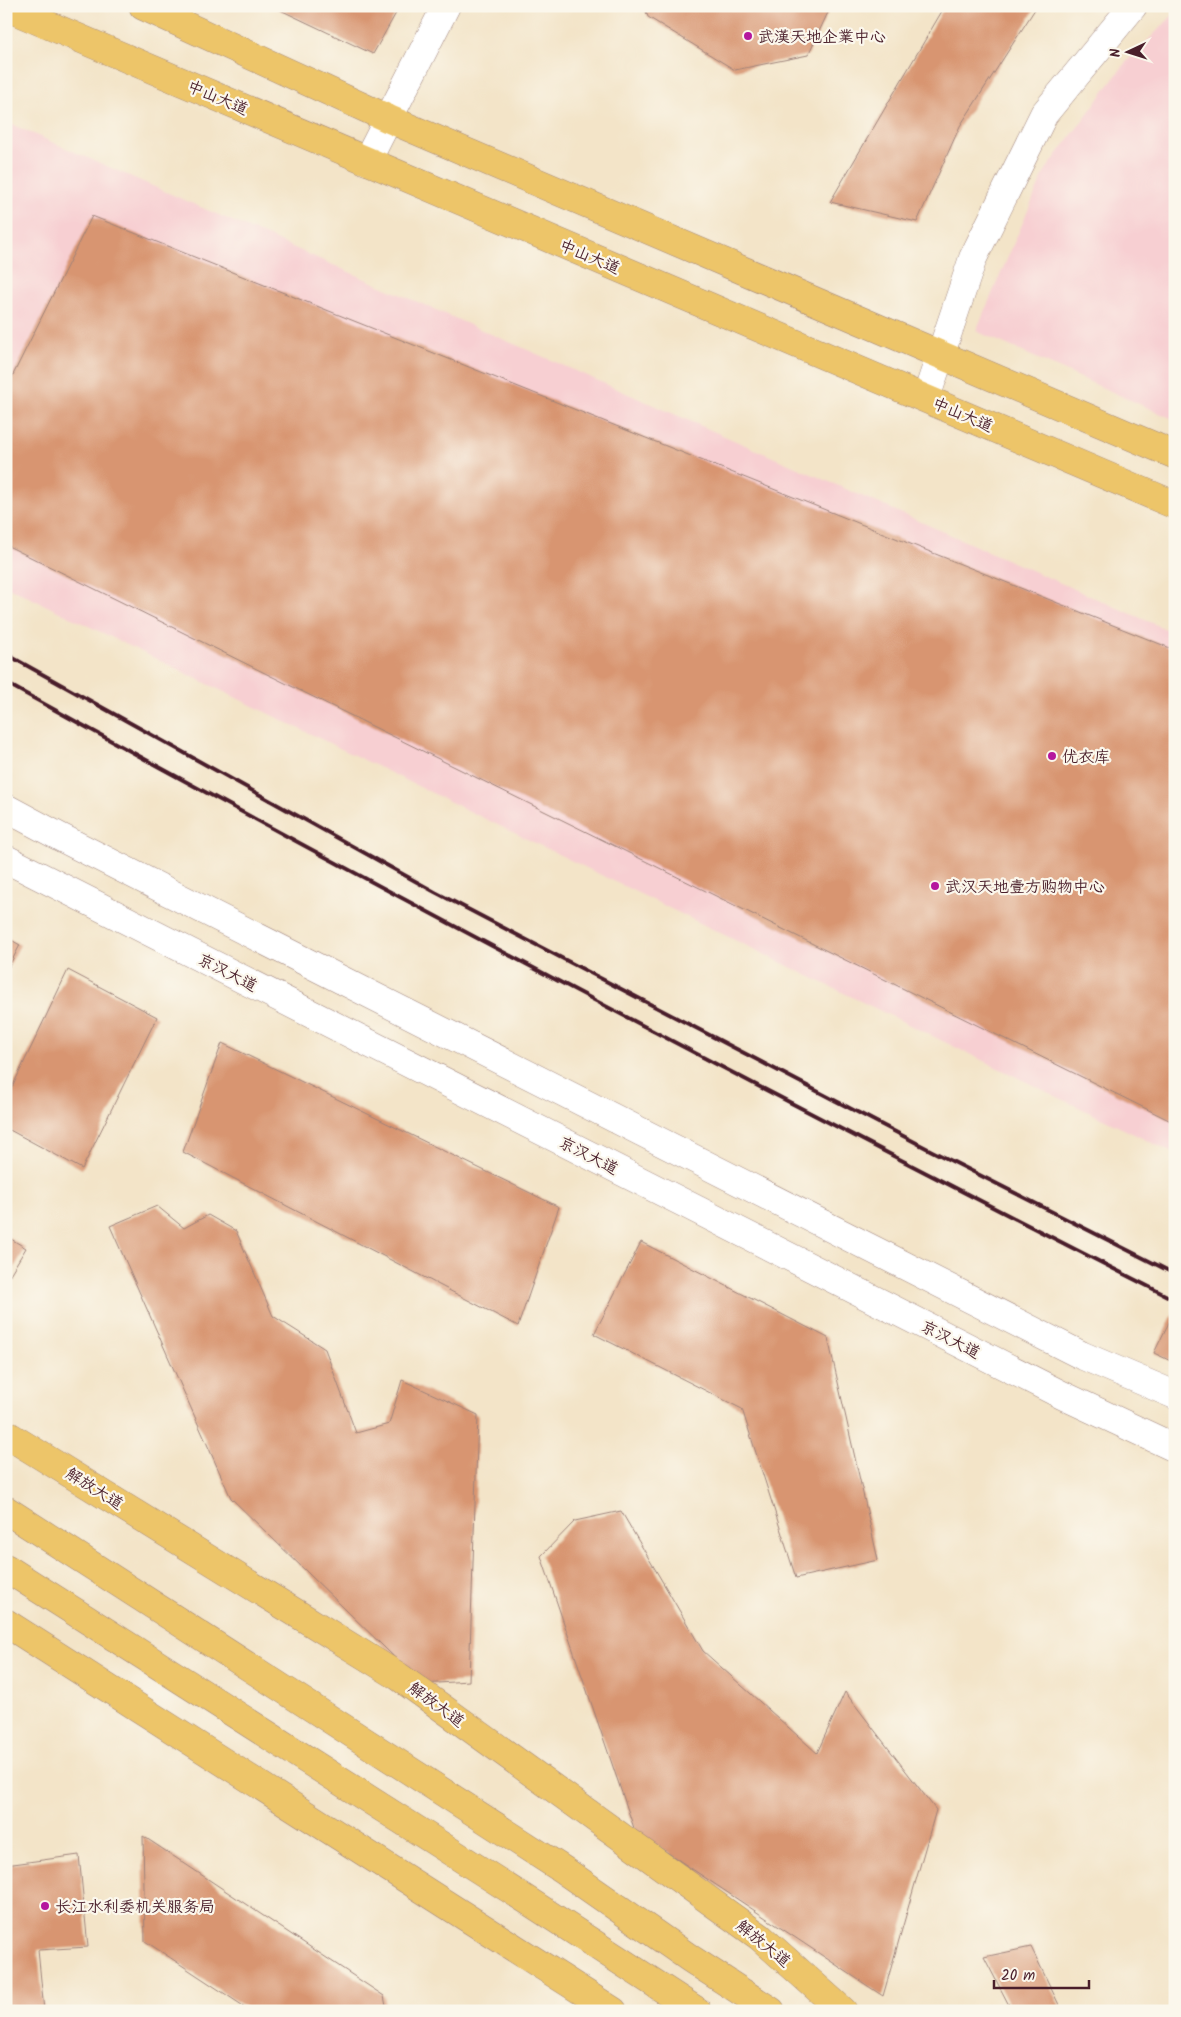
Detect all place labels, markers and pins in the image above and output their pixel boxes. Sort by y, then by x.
place label: 武漢天地企業中心 [758,25,886,50]
marker: 武漢天地企業中心 [742,30,754,42]
place label: 优衣库 [1062,745,1110,770]
marker: 优衣库 [1046,750,1058,762]
place label: 武汉天地壹方购物中心 [945,875,1105,900]
marker: 武汉天地壹方购物中心 [929,880,941,892]
place label: 长江水利委机关服务局 [55,1895,215,1920]
marker: 长江水利委机关服务局 [39,1900,51,1912]

